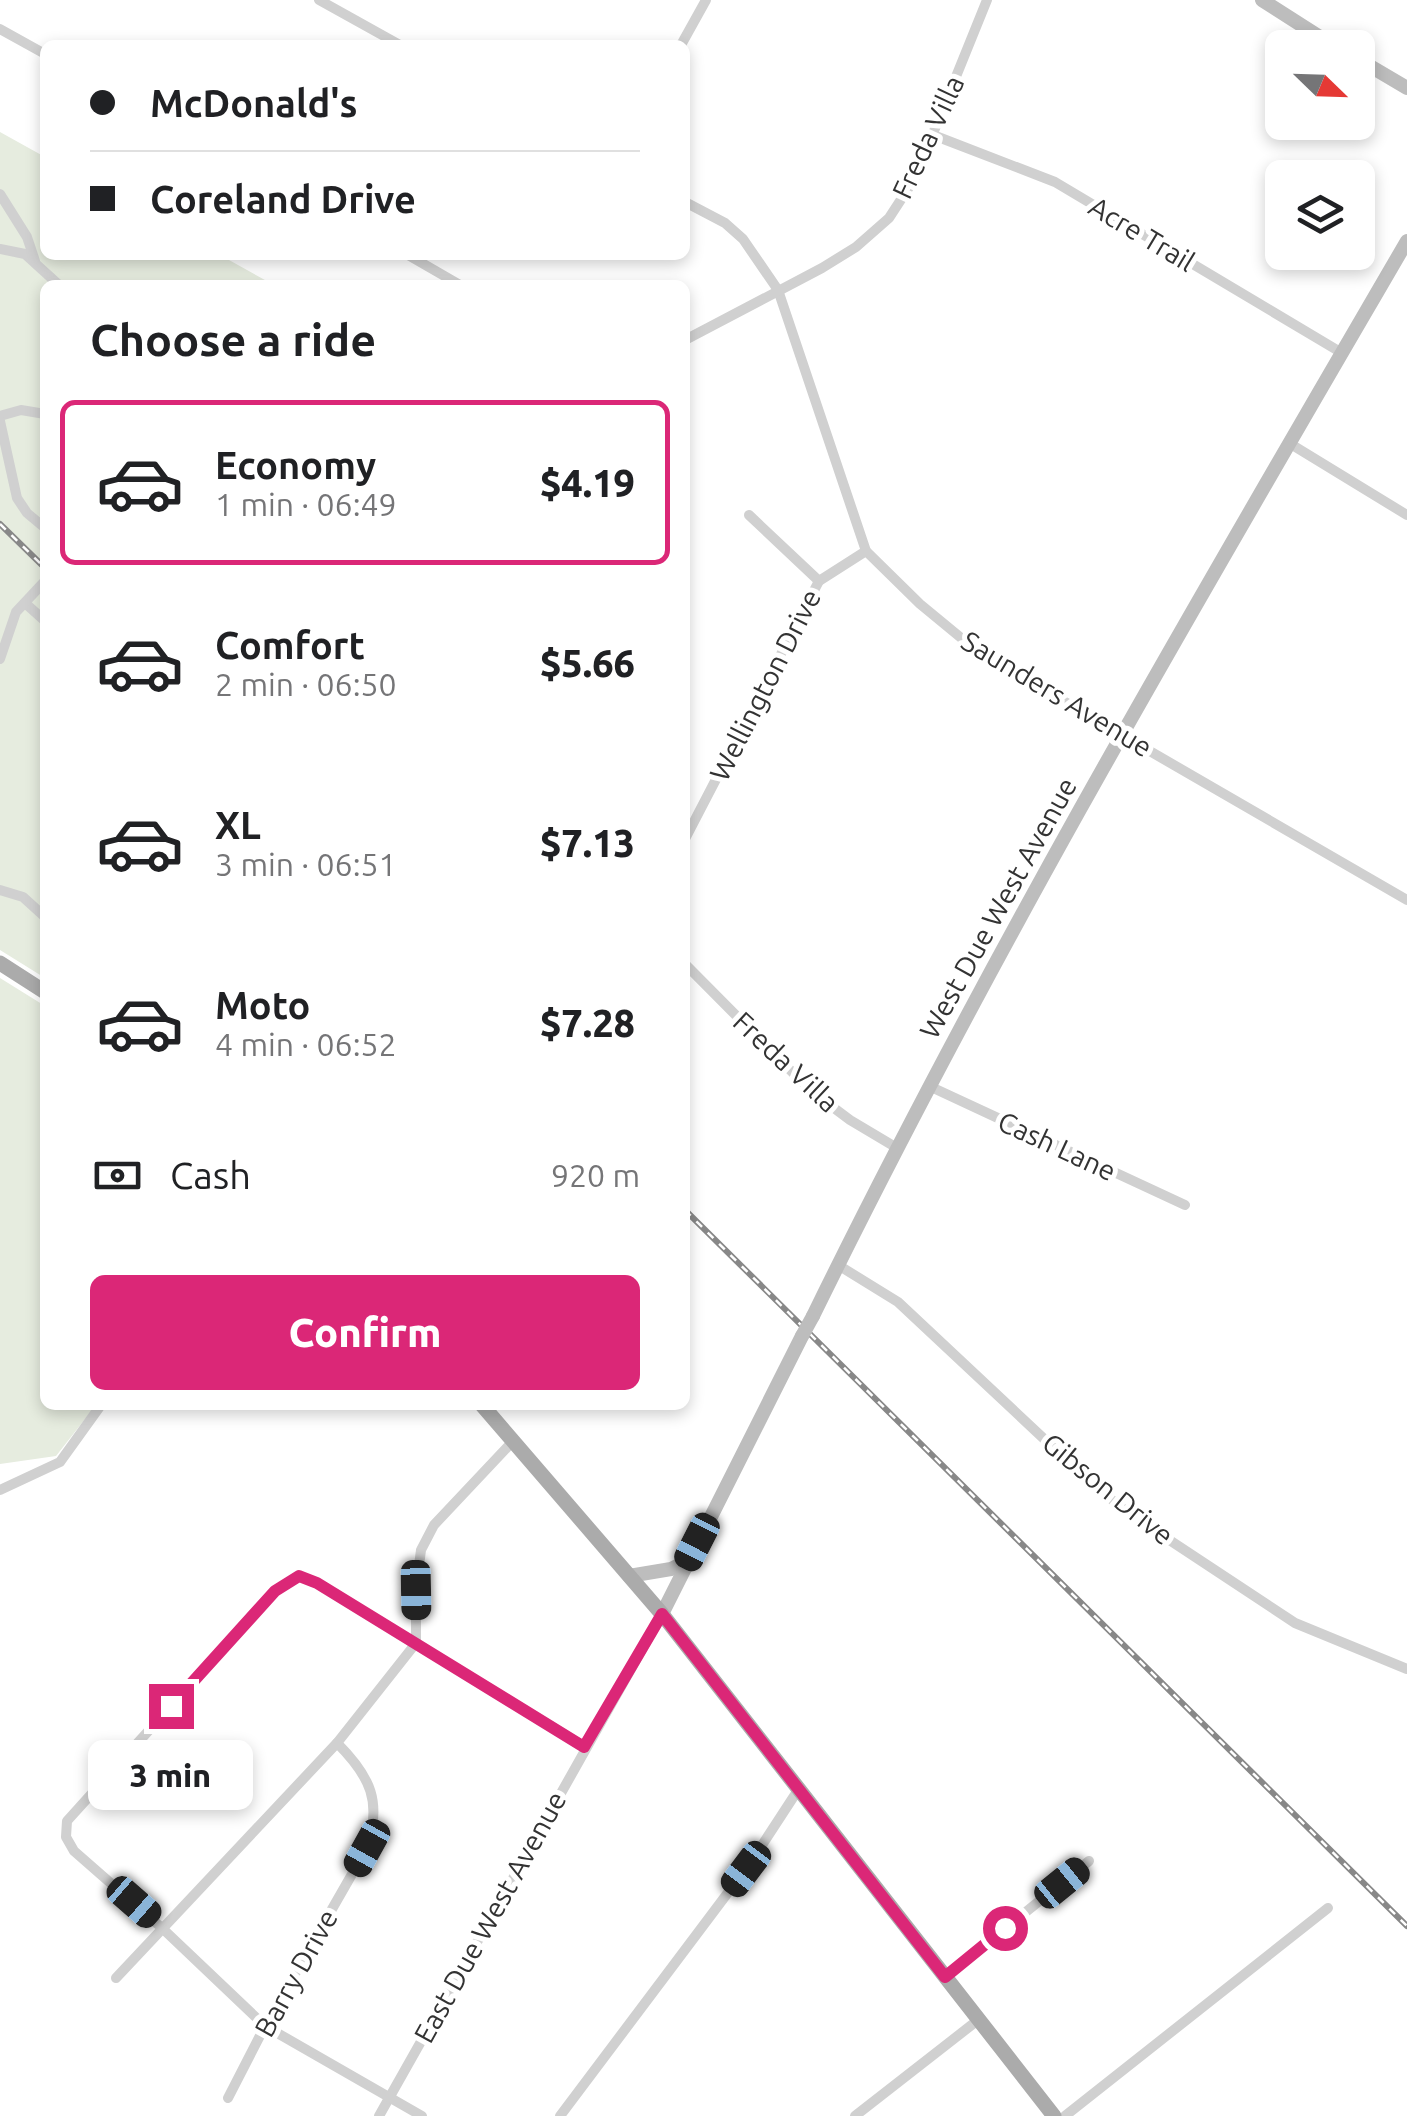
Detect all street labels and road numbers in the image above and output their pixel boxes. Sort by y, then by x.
street label: Freda Villa [886,70,970,203]
street label: Acre Trail [1084,190,1201,277]
street label: Wellington Drive [703,584,826,786]
street label: Saunders Avenue [957,625,1158,763]
street label: West Due West Avenue [913,772,1082,1043]
street label: Freda Villa [727,1005,845,1118]
street label: Cash Lane [993,1105,1121,1186]
street label: Gibson Drive [1037,1427,1180,1551]
street label: East Due West Avenue [408,1786,572,2048]
street label: Barry Drive [248,1904,343,2042]

